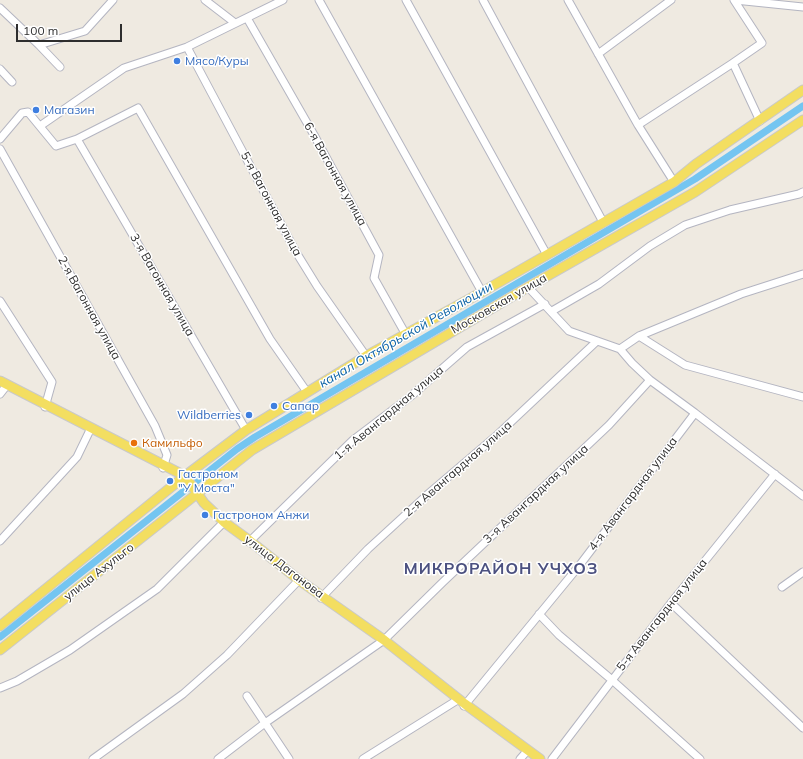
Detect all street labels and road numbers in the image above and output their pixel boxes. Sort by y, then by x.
street label: 6-я Вагонная улица [301,120,369,228]
street label: 5-я Вагонная улица [237,149,305,259]
street label: 3-я Вагонная улица [127,231,197,339]
street label: 2-я Вагонная улица [55,254,123,362]
street label: Московская улица [449,271,549,337]
street label: 1-я Авангардная улица [331,363,447,463]
street label: 2-я Авангардная улица [401,418,515,520]
street label: 4-я Авангардная улица [586,434,680,554]
street label: 3-я Авангардная улица [480,441,592,547]
street label: улица Даганова [241,532,327,602]
street label: улица Ахульго [61,540,137,604]
street label: 5-я Авангардная улица [614,556,710,674]

